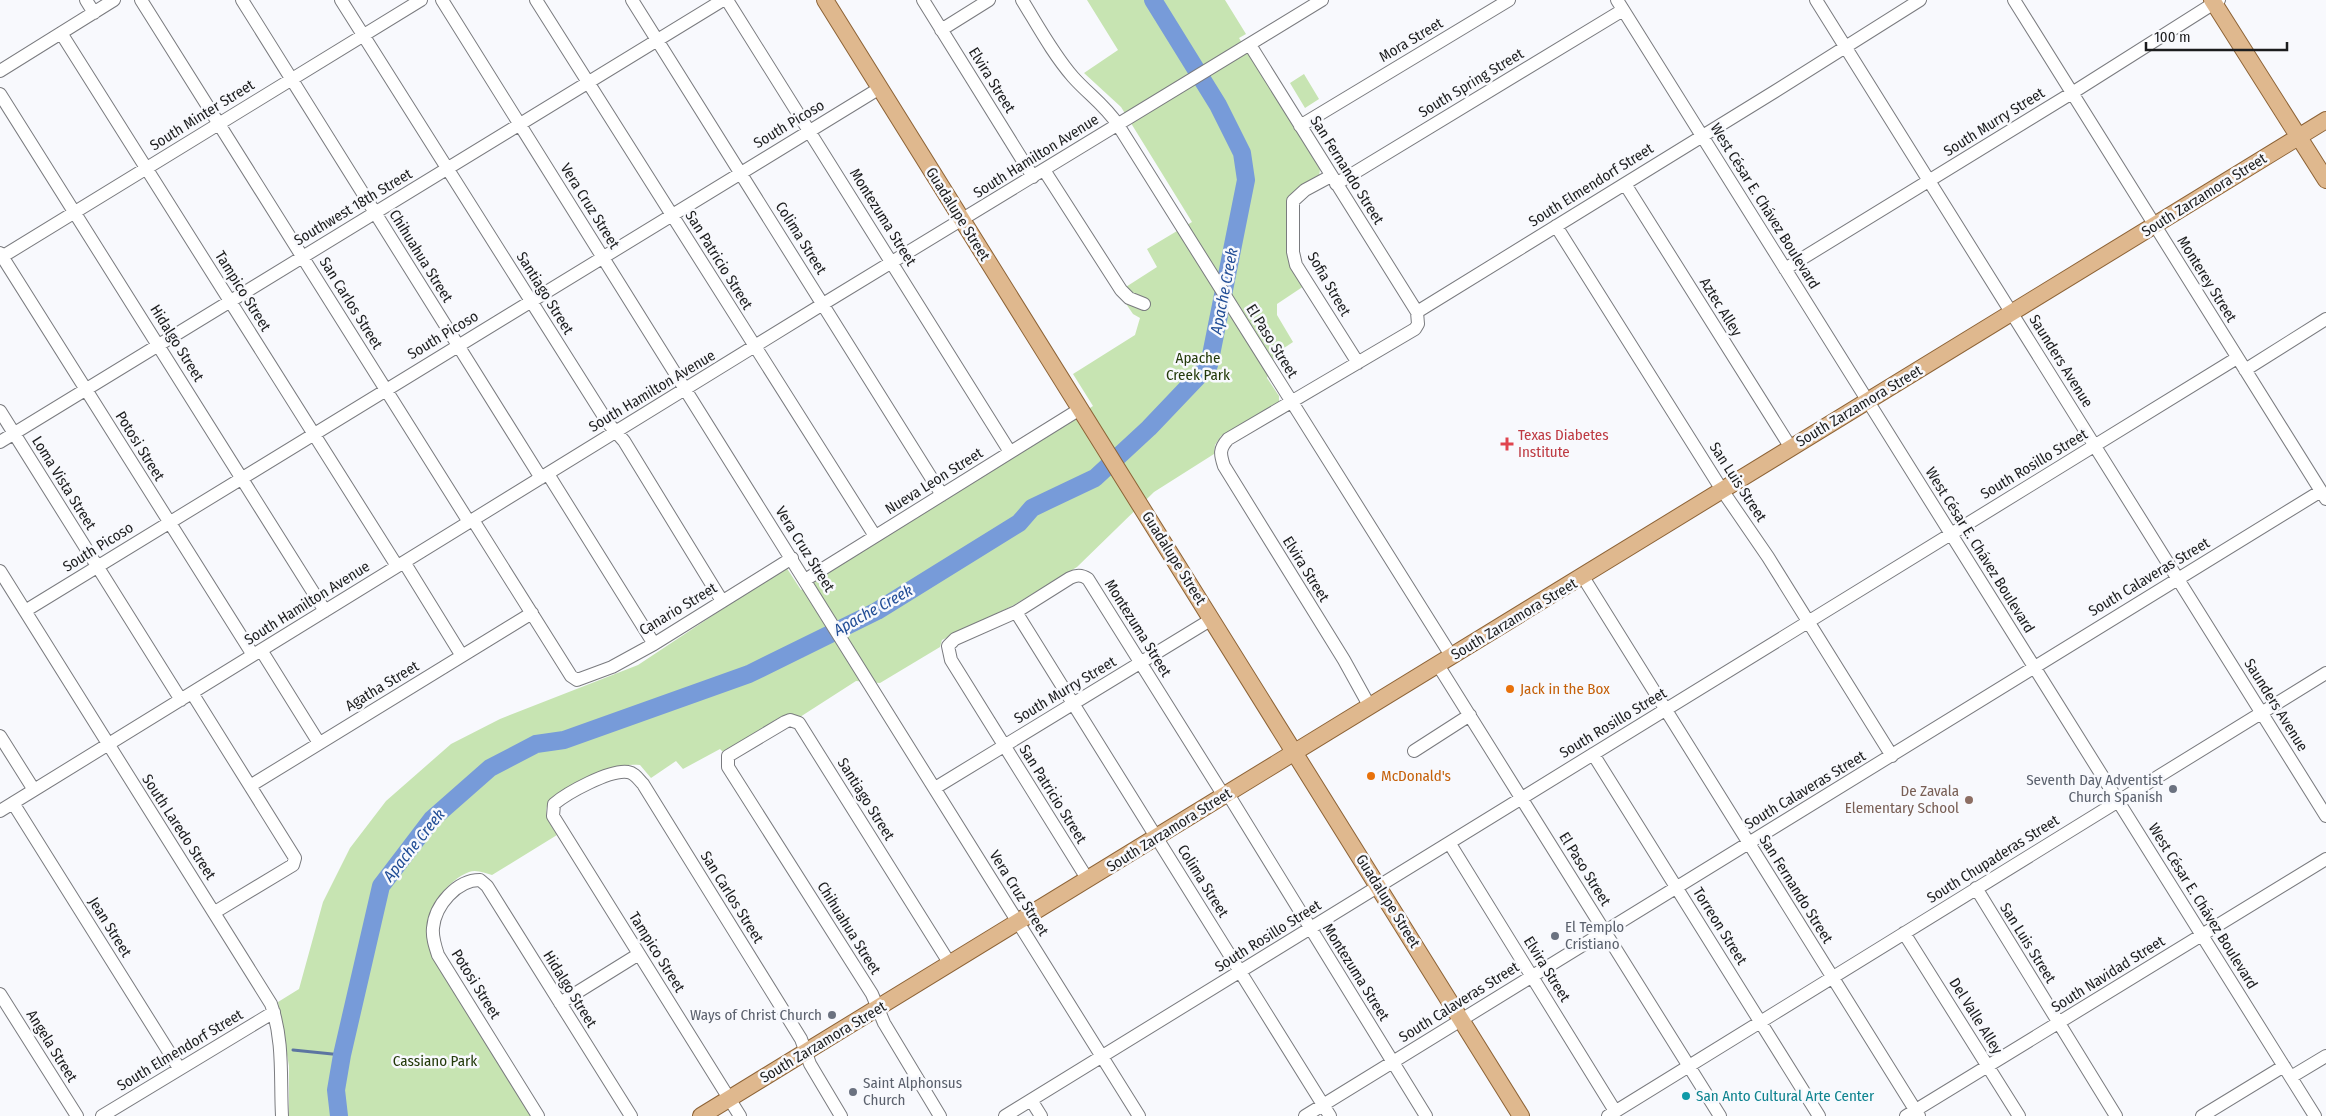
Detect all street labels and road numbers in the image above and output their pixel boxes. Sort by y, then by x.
street label: Mora Street [1376,14,1446,66]
street label: Elvira Street [965,44,1019,116]
street label: South Spring Street [1415,45,1527,121]
street label: South Minter Street [147,76,258,154]
street label: South Murry Street [1940,84,2048,160]
street label: South Picoso [750,96,828,152]
street label: South Hamilton Avenue [970,110,1102,202]
street label: San Fernando Street [1306,112,1388,228]
street label: West César E. Chávez Boulevard [1707,120,1823,292]
street label: South Elmendorf Street [1525,139,1657,231]
street label: South Zarzamora Street [2138,149,2270,241]
street label: Vera Cruz Street [557,160,623,252]
street label: Guadalupe Street [922,164,994,264]
street label: Southwest 18th Street [291,165,415,249]
street label: Montezuma Street [846,165,920,269]
street label: Colima Street [772,198,830,278]
street label: Chihuahua Street [385,206,457,306]
street label: San Patricio Street [681,207,757,313]
street label: Monterey Street [2173,233,2241,325]
street label: Tampico Street [211,248,275,335]
street label: Santiago Street [513,248,578,338]
street label: Sofia Street [1303,249,1355,319]
street label: San Carlos Street [316,254,386,352]
street label: Aztec Alley [1696,274,1746,340]
street label: Hidalgo Street [146,301,208,385]
street label: El Paso Street [1242,301,1302,381]
street label: South Picoso [404,307,482,363]
street label: Saunders Avenue [2025,311,2097,411]
street label: South Hamilton Avenue [586,346,718,436]
street label: South Zarzamora Street [1793,361,1925,451]
street label: Potosi Street [112,408,168,484]
street label: South Rosillo Street [1977,425,2091,503]
street label: Loma Vista Street [28,433,100,533]
street label: San Luis Street [1706,439,1770,525]
street label: Nueva Leon Street [882,444,986,518]
street label: West César E. Chávez Boulevard [1922,464,2038,636]
street label: Vera Cruz Street [772,503,838,595]
street label: Guadalupe Street [1138,508,1210,608]
street label: South Picoso [60,518,137,576]
street label: Elvira Street [1279,533,1333,605]
street label: South Calaveras Street [2085,534,2213,620]
street label: South Hamilton Avenue [241,557,373,649]
street label: South Zarzamora Street [1448,574,1580,664]
street label: Montezuma Street [1101,576,1175,680]
street label: Canario Street [636,579,720,639]
street label: South Murry Street [1011,652,1119,727]
street label: Saunders Avenue [2240,655,2312,755]
street label: Agatha Street [342,657,422,715]
street label: South Rosillo Street [1556,684,1670,762]
street label: San Patricio Street [1015,741,1091,847]
street label: South Calaveras Street [1741,747,1869,833]
street label: Santiago Street [834,754,899,844]
street label: South Laredo Street [138,771,220,883]
street label: South Zarzamora Street [1103,784,1235,876]
street label: South Chupaderas Street [1924,811,2062,907]
street label: West César E. Chávez Boulevard [2145,820,2261,992]
street label: El Paso Street [1555,829,1615,909]
street label: San Fernando Street [1755,831,1837,947]
street label: Colima Street [1174,841,1232,921]
street label: Vera Cruz Street [986,847,1052,939]
street label: San Carlos Street [697,848,767,946]
street label: Guadalupe Street [1352,851,1424,951]
street label: Chihuahua Street [813,878,885,978]
street label: Torreon Street [1689,884,1751,968]
street label: Jean Street [85,894,135,960]
street label: South Rosillo Street [1212,896,1324,976]
street label: San Luis Street [1996,900,2060,986]
street label: Tampico Street [625,909,689,996]
street label: Montezuma Street [1319,920,1393,1024]
street label: South Navidad Street [2048,932,2168,1016]
street label: Elvira Street [1520,933,1574,1005]
street label: Potosi Street [448,946,504,1022]
street label: Hidalgo Street [539,947,601,1031]
street label: South Calaveras Street [1396,958,1522,1046]
street label: Del Valle Alley [1945,975,2007,1058]
street label: South Zarzamora Street [757,997,889,1087]
street label: South Elmendorf Street [114,1005,246,1095]
street label: Angela Street [23,1007,81,1085]

